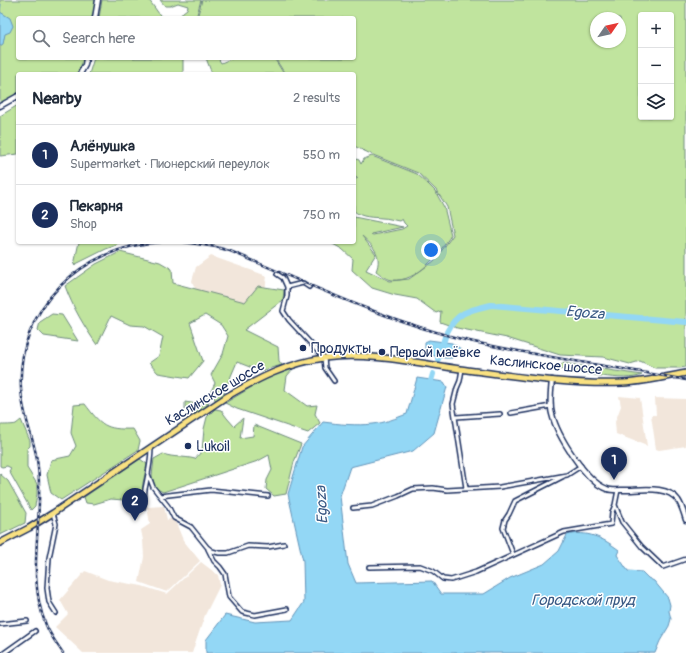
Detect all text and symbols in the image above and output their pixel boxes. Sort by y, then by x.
north arrow [590,12,626,48]
map controls [638,12,674,120]
button: + [638,12,674,48]
search box [16,16,356,60]
icon: search [30,27,52,49]
text: Search here [62,29,135,48]
button: − [638,48,674,84]
button: layers [638,84,674,120]
text: Nearby [32,88,81,109]
text: 2 results [293,90,340,106]
text: Алёнушка [70,137,135,156]
text: 1 [42,147,48,163]
text: 550 m [303,147,340,163]
text: Supermarket · Пионерский переулок [70,156,270,172]
text: Пекарня [70,197,123,216]
text: 2 [41,207,49,223]
text: 750 m [303,207,340,223]
text: Shop [70,216,97,232]
your location [421,240,441,260]
water label: Egoza [565,302,606,324]
place label: Продукты [311,340,371,357]
marker: Продукты [298,343,308,353]
place label: Первой маёвке [390,344,480,361]
marker: Первой маёвке [377,347,387,357]
street label: Каслинское шоссе [489,352,603,378]
street label: Каслинское шоссе [162,357,268,429]
place label: Lukoil [196,438,230,455]
marker: Lukoil [183,441,193,451]
pin: 1 [601,447,627,480]
water label: Egoza [311,484,332,525]
pin: 2 [122,488,148,521]
water label: Городской пруд [531,591,637,610]

